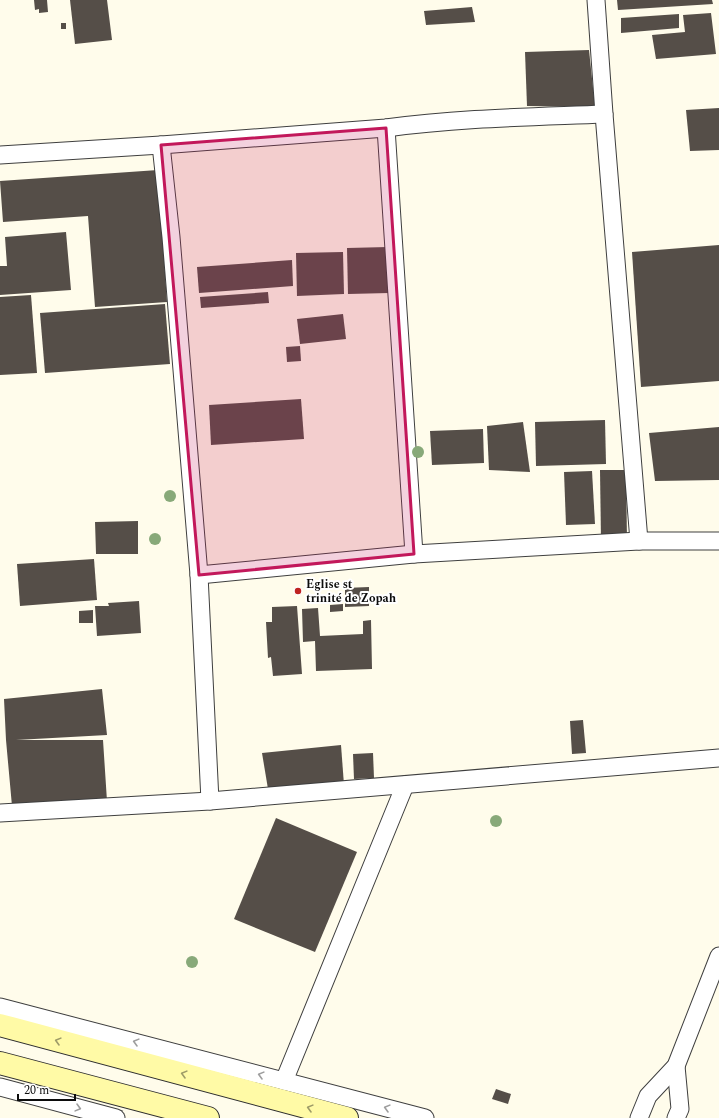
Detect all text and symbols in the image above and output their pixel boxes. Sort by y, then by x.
place label: Eglise st trinité de Zopah [306,575,397,608]
marker: Eglise st trinité de Zopah [293,586,303,596]
one-way arrow [55,1037,62,1045]
one-way arrow [132,1039,139,1047]
one-way arrow [181,1070,188,1079]
one-way arrow [258,1072,265,1080]
scale bar [18,1076,75,1102]
text: 20 m [24,1081,49,1100]
one-way arrow [75,1103,82,1112]
one-way arrow [306,1104,313,1113]
one-way arrow [384,1104,391,1113]

